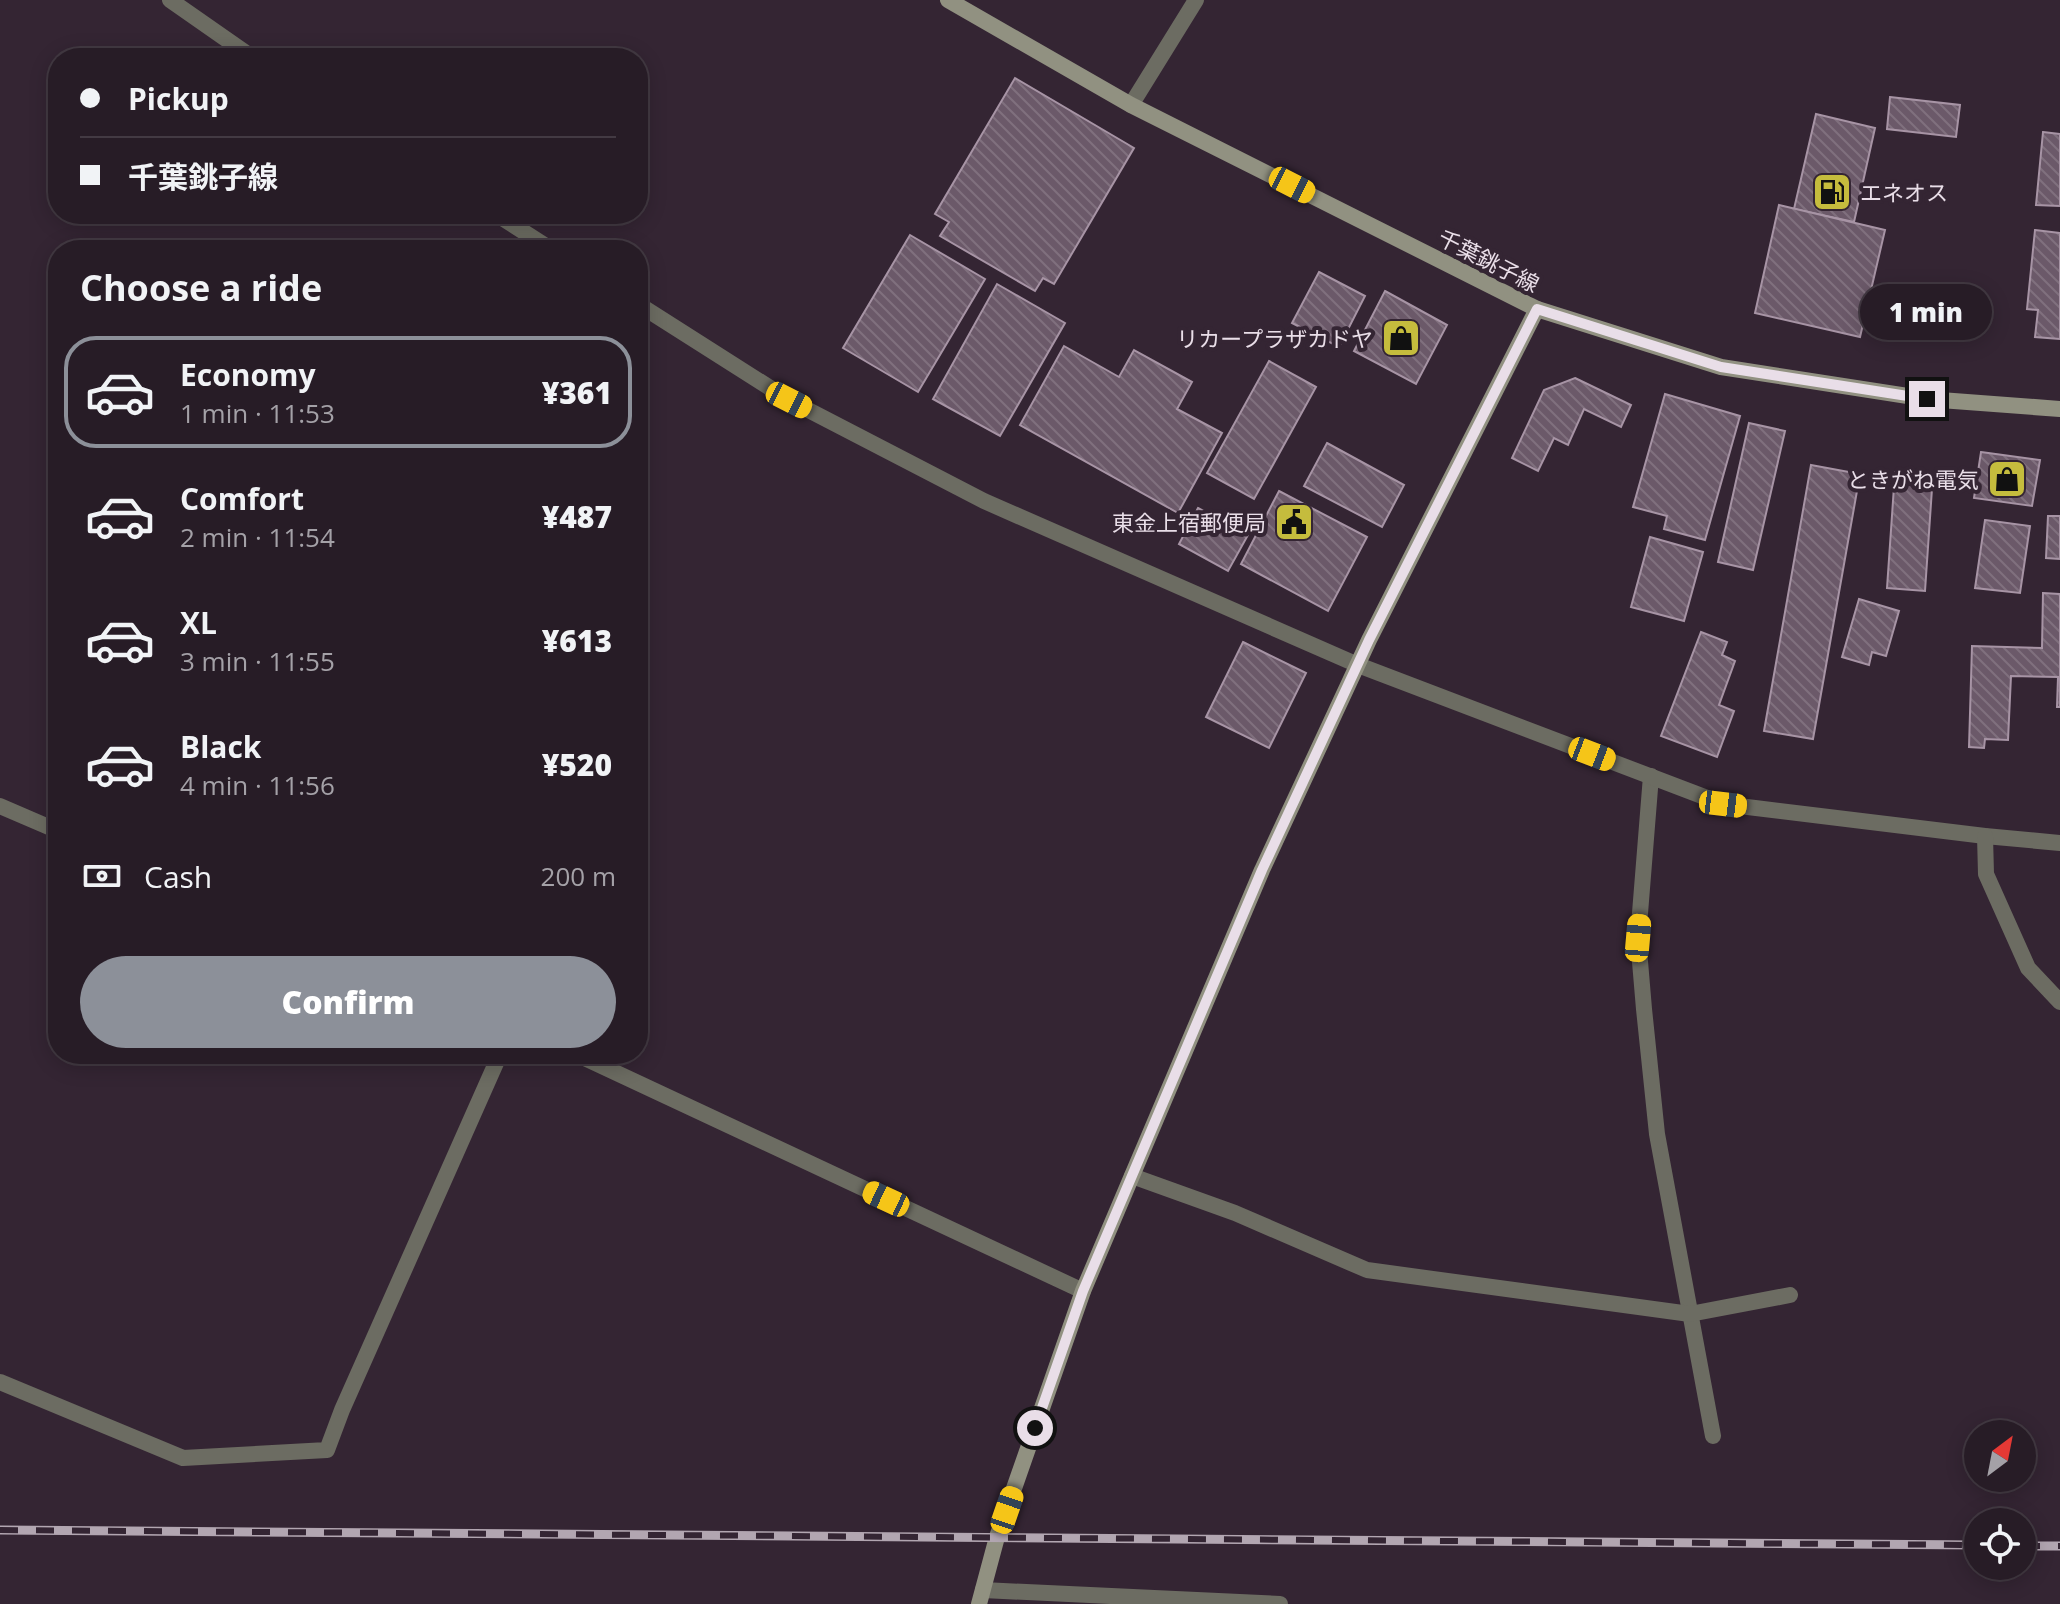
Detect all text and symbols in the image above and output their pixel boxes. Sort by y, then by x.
text: Pickup [128,78,229,119]
text: 千葉銚子線 [128,156,278,197]
car [1265,163,1319,207]
fuel station icon: エネオス [1811,171,1853,213]
place label: エネオス [1860,177,1948,207]
street label: 千葉銚子線 [1433,222,1545,298]
text: Choose a ride [80,263,322,312]
callout: 1 min [1861,283,1993,339]
text: 1 min [1889,294,1963,330]
shop icon: リカープラザカドヤ [1380,317,1422,359]
place label: リカープラザカドヤ [1176,323,1373,353]
text: Economy [180,354,316,395]
icon: car [84,356,156,428]
text: ¥361 [542,372,612,413]
car [762,378,816,422]
route end [1909,381,1945,417]
text: 1 min · 11:53 [180,395,335,431]
shop icon: ときがね電気 [1986,458,2028,500]
place label: ときがね電気 [1847,464,1979,494]
text: Comfort [180,478,304,519]
icon: car [84,480,156,552]
text: ¥487 [542,496,612,537]
public building icon: 東金上宿郵便局 [1273,501,1315,543]
place label: 東金上宿郵便局 [1112,507,1266,537]
text: 2 min · 11:54 [180,519,335,555]
text: XL [180,602,217,643]
icon: car [84,604,156,676]
text: ¥613 [542,620,612,661]
text: 3 min · 11:55 [180,643,335,679]
text: Black [180,726,261,767]
icon: car [84,728,156,800]
car [1565,734,1619,774]
text: ¥520 [542,744,612,785]
text: 4 min · 11:56 [180,767,335,803]
car [1698,789,1748,819]
icon: cash [80,854,124,898]
text: Cash [144,856,212,897]
text: 200 m [541,858,616,894]
car [1624,913,1652,963]
button: Confirm [80,956,616,1048]
car [859,1178,913,1220]
route start [1017,1410,1053,1446]
north arrow [1964,1420,2036,1492]
map controls [1964,1420,2036,1580]
car [988,1483,1026,1537]
button: locate [1964,1508,2036,1580]

